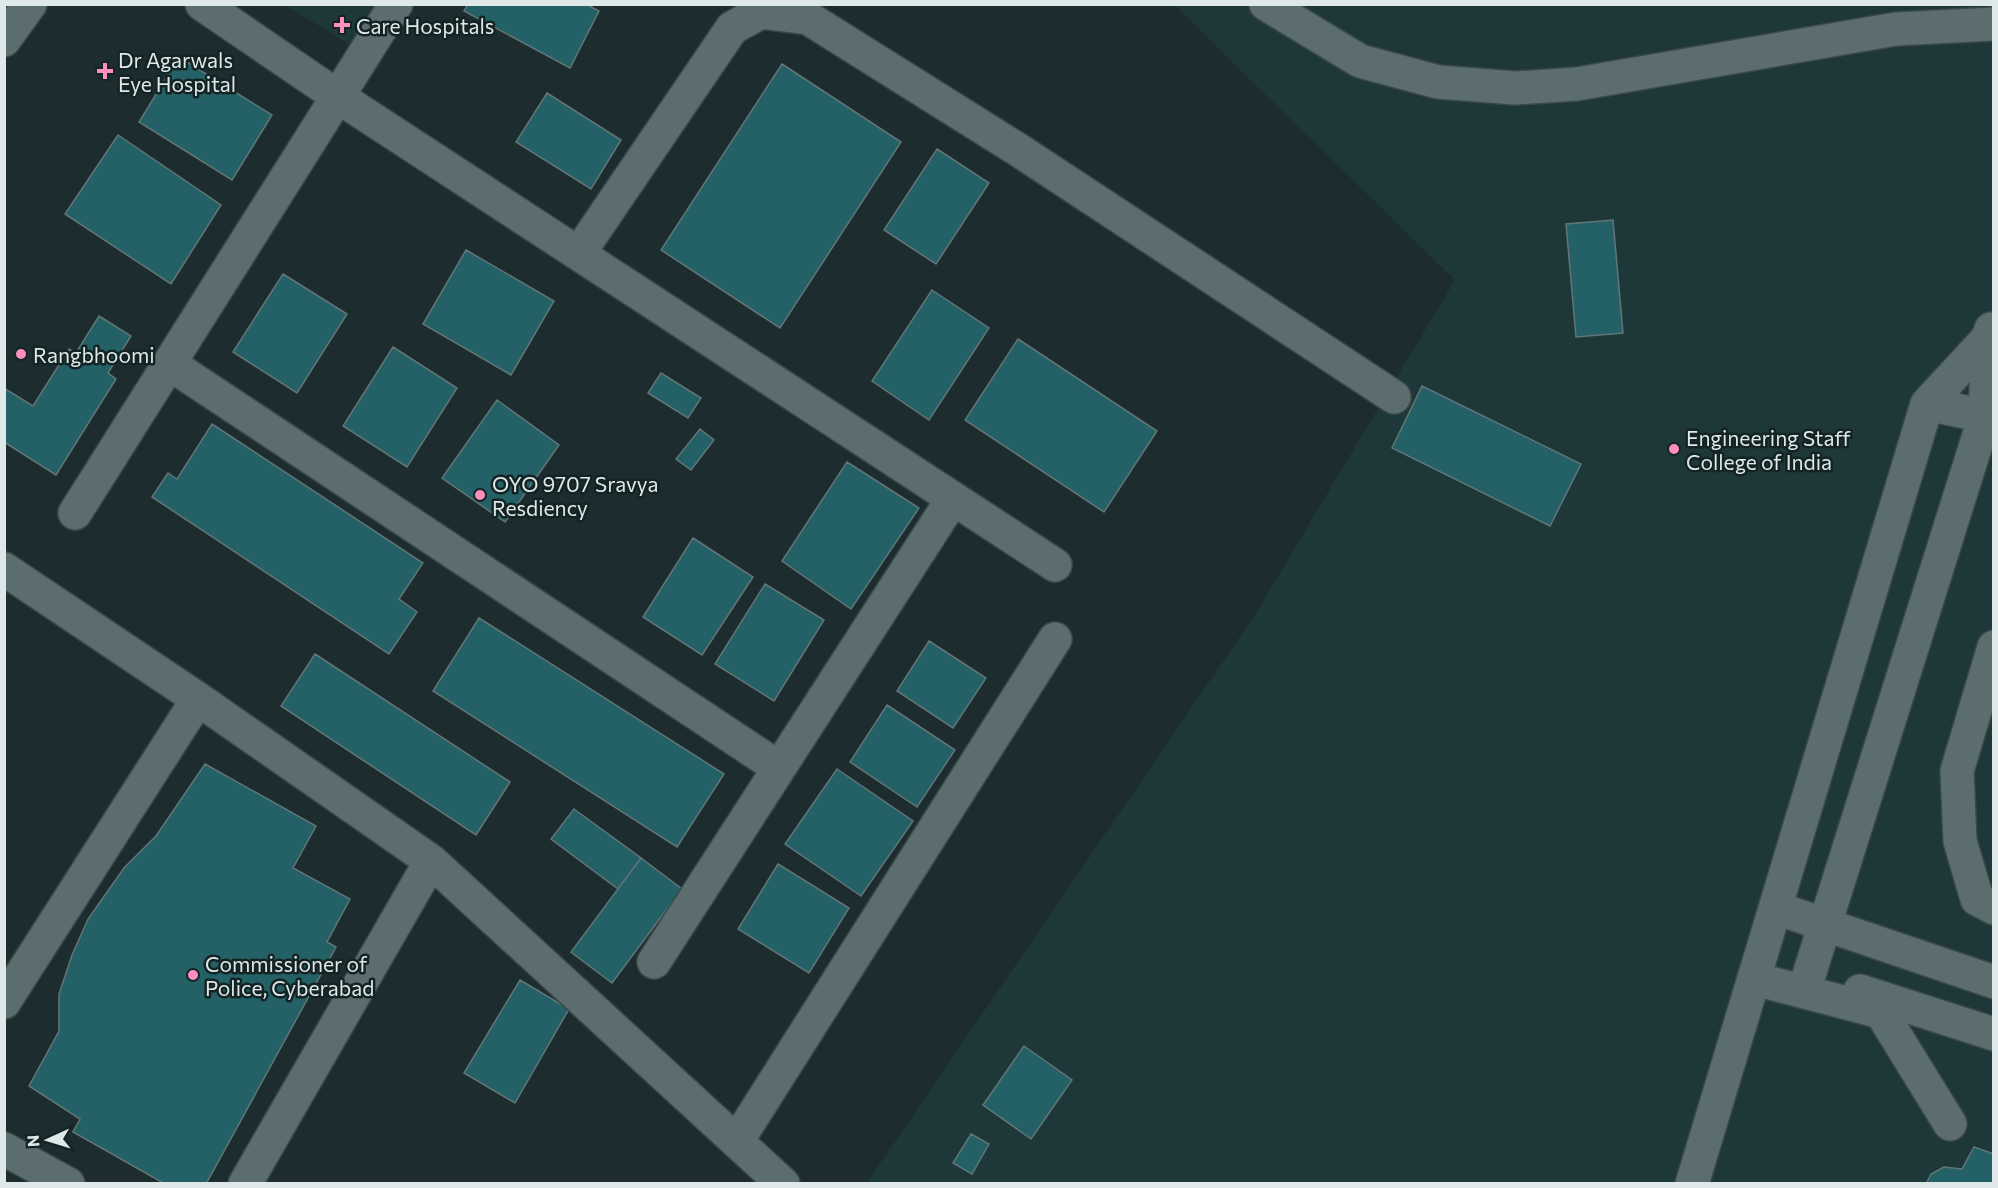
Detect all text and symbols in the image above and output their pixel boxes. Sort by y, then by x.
place label: Care Hospitals [356,13,494,38]
marker: Care Hospitals [333,16,351,34]
place label: Dr Agarwals Eye Hospital [118,47,236,96]
marker: Dr Agarwals Eye Hospital [96,62,114,80]
place label: Rangbhoomi [33,342,155,367]
marker: Rangbhoomi [14,347,28,361]
place label: Engineering Staff College of India [1686,425,1851,474]
marker: Engineering Staff College of India [1667,442,1681,456]
place label: OYO 9707 Sravya Resdiency [492,471,659,520]
marker: OYO 9707 Sravya Resdiency [473,488,487,502]
place label: Commissioner of Police, Cyberabad [205,951,374,1000]
marker: Commissioner of Police, Cyberabad [186,968,200,982]
north arrow [18,1110,78,1170]
text: N [23,1134,42,1148]

